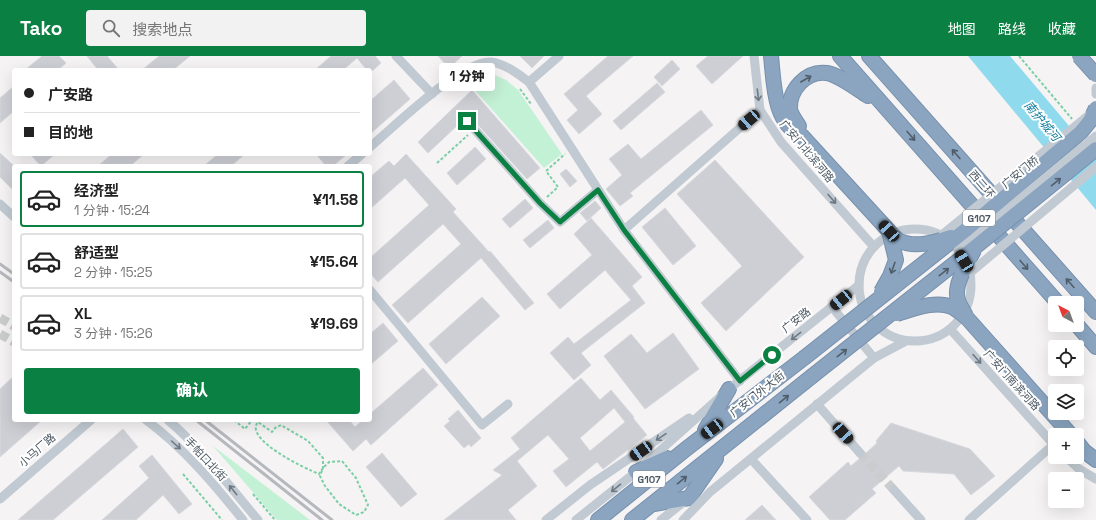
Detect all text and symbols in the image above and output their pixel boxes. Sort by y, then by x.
search box [86,10,366,46]
text: Tako [20,16,62,41]
icon: search [100,17,122,39]
text: 搜索地点 [132,20,192,39]
text: 地图 [948,20,976,38]
text: 路线 [998,20,1026,38]
text: 收藏 [1048,20,1076,38]
callout: 1 分钟 [439,63,495,91]
text: 1 分钟 [449,68,485,85]
one-way arrow [800,74,812,82]
text: 广安路 [48,85,93,104]
one-way arrow [754,88,762,101]
water label: 南护城河 [1020,97,1065,146]
car [736,108,762,132]
route end [458,112,476,130]
street label: 广安门北滨河路 [777,117,837,185]
text: 目的地 [48,123,93,142]
one-way arrow [906,131,915,142]
one-way arrow [951,148,960,159]
street label: 广安门桥 [998,153,1042,191]
street label: 西二环 [966,167,998,201]
one-way arrow [1050,177,1061,186]
icon: car [26,181,62,217]
text: 经济型 [74,181,119,200]
text: ¥11.58 [313,190,358,209]
one-way arrow [827,194,836,204]
text: 1 分钟 · 15:24 [74,202,150,219]
road number: G107 [963,210,995,226]
car [877,218,901,244]
icon: car [26,243,62,279]
text: 舒适型 [74,243,119,262]
car [953,248,975,274]
text: ¥15.64 [310,252,358,271]
one-way arrow [1020,260,1029,271]
one-way arrow [889,262,896,275]
text: 2 分钟 · 15:25 [74,264,152,281]
one-way arrow [939,268,950,277]
one-way arrow [1065,278,1075,288]
car [828,288,854,312]
north arrow [1048,296,1084,332]
map controls [1048,296,1084,508]
text: XL [74,304,92,323]
street label: 广安路 [779,304,813,336]
icon: car [26,305,62,341]
text: ¥19.69 [310,314,358,333]
text: 3 分钟 · 15:26 [74,325,153,342]
one-way arrow [791,331,802,340]
button: locate [1048,340,1084,376]
route start [763,346,781,364]
street label: 广安门南滨河路 [981,347,1043,413]
one-way arrow [836,349,847,357]
one-way arrow [972,353,981,363]
button: 确认 [24,368,360,414]
street label: 广安门外大街 [727,368,787,420]
button: layers [1048,384,1084,420]
one-way arrow [778,394,789,403]
car [699,417,725,441]
car [831,420,855,446]
button: + [1048,428,1084,464]
street label: 小马厂路 [16,430,58,470]
one-way arrow [656,433,667,441]
street label: 手帕口北街 [182,434,230,484]
car [628,439,654,463]
one-way arrow [171,440,181,449]
road number: G107 [633,471,665,487]
button: − [1048,472,1084,508]
one-way arrow [677,476,688,484]
one-way arrow [228,484,237,495]
one-way arrow [610,484,621,493]

